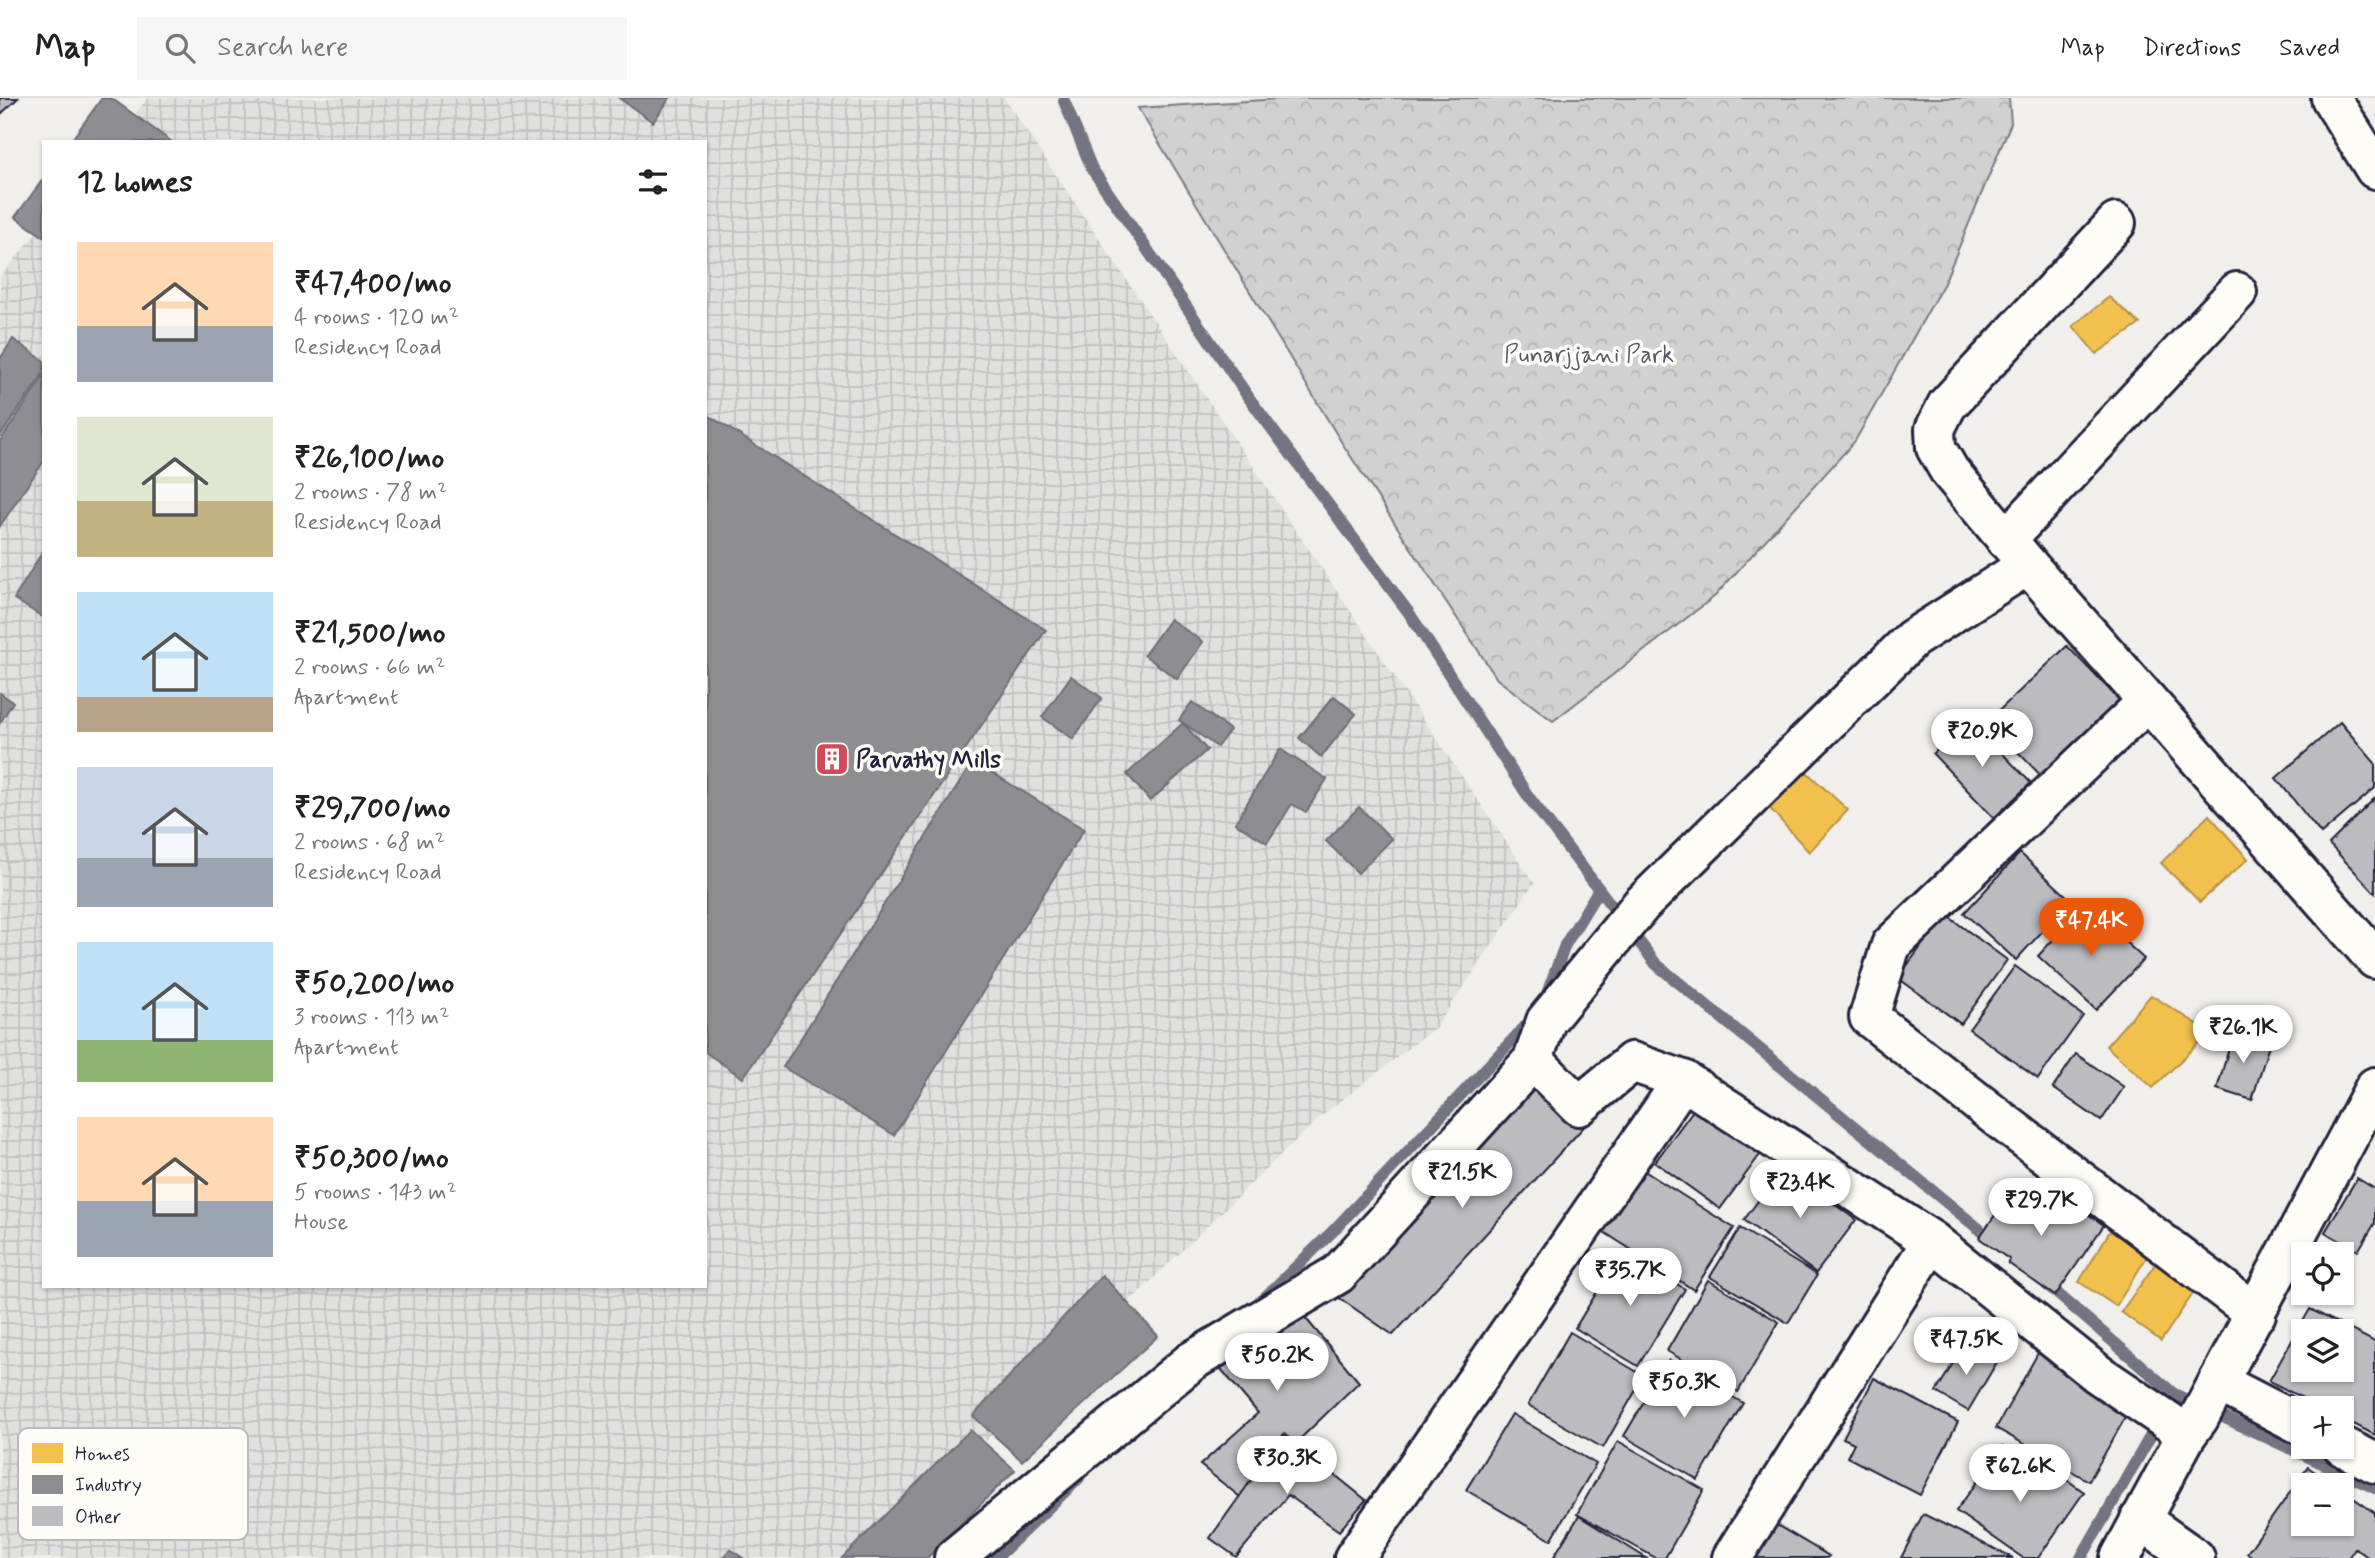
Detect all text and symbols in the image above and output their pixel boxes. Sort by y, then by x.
search box [137,17,627,80]
text: Map [35,26,95,70]
icon: search [161,29,199,67]
text: Search here [217,31,348,65]
text: Map [2061,33,2105,64]
text: Directions [2143,33,2241,64]
text: Saved [2279,33,2340,64]
text: 12 homes [77,163,193,202]
icon: filters [634,163,672,201]
text: ₹47,400/mo [294,264,452,303]
icon: home [133,270,217,354]
text: 4 rooms · 120 m² [294,303,459,333]
text: Residency Road [294,333,442,363]
park label: Punarjjani Park [1504,340,1674,371]
text: ₹26,100/mo [294,439,444,478]
icon: home [133,445,217,529]
text: 2 rooms · 78 m² [294,478,447,508]
text: Residency Road [294,508,442,538]
text: ₹21,500/mo [294,614,446,653]
icon: home [133,620,217,704]
text: 2 rooms · 66 m² [294,653,445,683]
text: Apartment [294,683,399,713]
pin: ₹20.9K [1925,710,2039,769]
text: ₹20.9K [1947,717,2017,747]
building icon: Parvathy Mills [813,740,851,778]
place label: Parvathy Mills [856,745,1001,776]
text: ₹29,700/mo [294,789,451,828]
icon: home [133,795,217,879]
text: 2 rooms · 68 m² [294,828,445,858]
text: Residency Road [294,858,442,888]
pin: ₹47.4K [2034,898,2148,958]
text: ₹47.4K [2055,906,2127,936]
text: ₹50,200/mo [294,964,454,1003]
icon: home [133,970,217,1054]
text: 3 rooms · 113 m² [294,1003,449,1033]
pin: ₹26.1K [2186,1006,2300,1065]
text: ₹26.1K [2209,1013,2277,1043]
text: Apartment [294,1033,399,1063]
text: ₹50,300/mo [294,1139,449,1178]
icon: home [133,1145,217,1229]
pin: ₹21.5K [1405,1150,1519,1210]
text: ₹21.5K [1427,1158,1497,1188]
pin: ₹23.4K [1743,1160,1857,1220]
text: ₹23.4K [1766,1168,1834,1198]
text: 5 rooms · 143 m² [294,1178,457,1208]
pin: ₹29.7K [1984,1178,2098,1238]
text: ₹29.7K [2004,1186,2078,1216]
text: House [294,1208,348,1238]
map controls [2291,1242,2354,1536]
button: locate [2291,1242,2354,1305]
pin: ₹35.7K [1573,1248,1687,1308]
text: ₹35.7K [1595,1256,1665,1286]
pin: ₹47.5K [1909,1318,2023,1377]
button: layers [2291,1319,2354,1382]
text: ₹47.5K [1930,1325,2002,1355]
pin: ₹50.2K [1220,1334,1334,1393]
text: ₹50.2K [1241,1341,1313,1371]
pin: ₹50.3K [1627,1360,1741,1420]
text: ₹50.3K [1648,1368,1720,1398]
button: + [2291,1396,2354,1459]
legend [18,1428,248,1540]
pin: ₹30.3K [1230,1436,1344,1496]
text: Homes [75,1442,130,1467]
text: ₹30.3K [1253,1444,1321,1474]
pin: ₹62.6K [1963,1444,2077,1504]
text: ₹62.6K [1985,1452,2055,1482]
text: Industry [75,1473,142,1498]
button: − [2291,1473,2354,1536]
text: Other [75,1505,121,1530]

